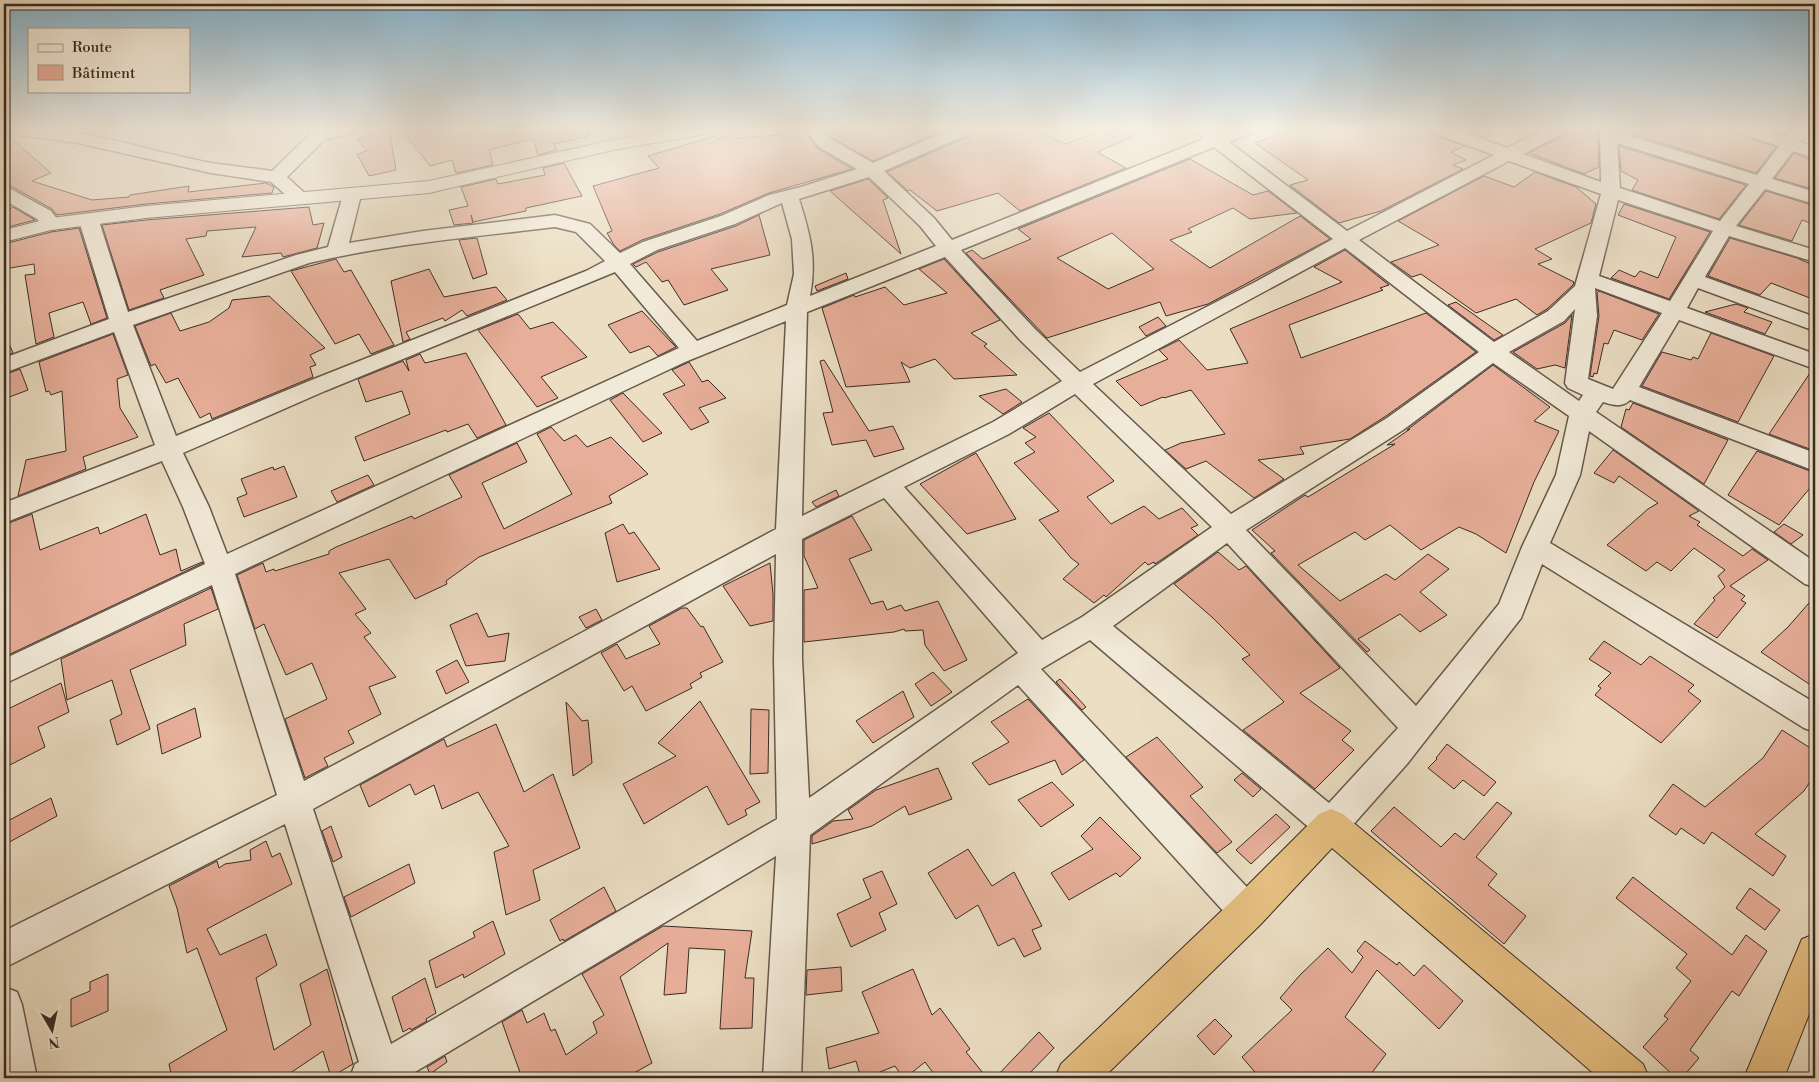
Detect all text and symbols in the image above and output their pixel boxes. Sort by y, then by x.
legend [28,28,190,92]
text: Route [72,38,112,57]
text: Bâtiment [71,64,136,83]
north arrow [28,1004,78,1054]
text: N [47,1032,61,1052]

